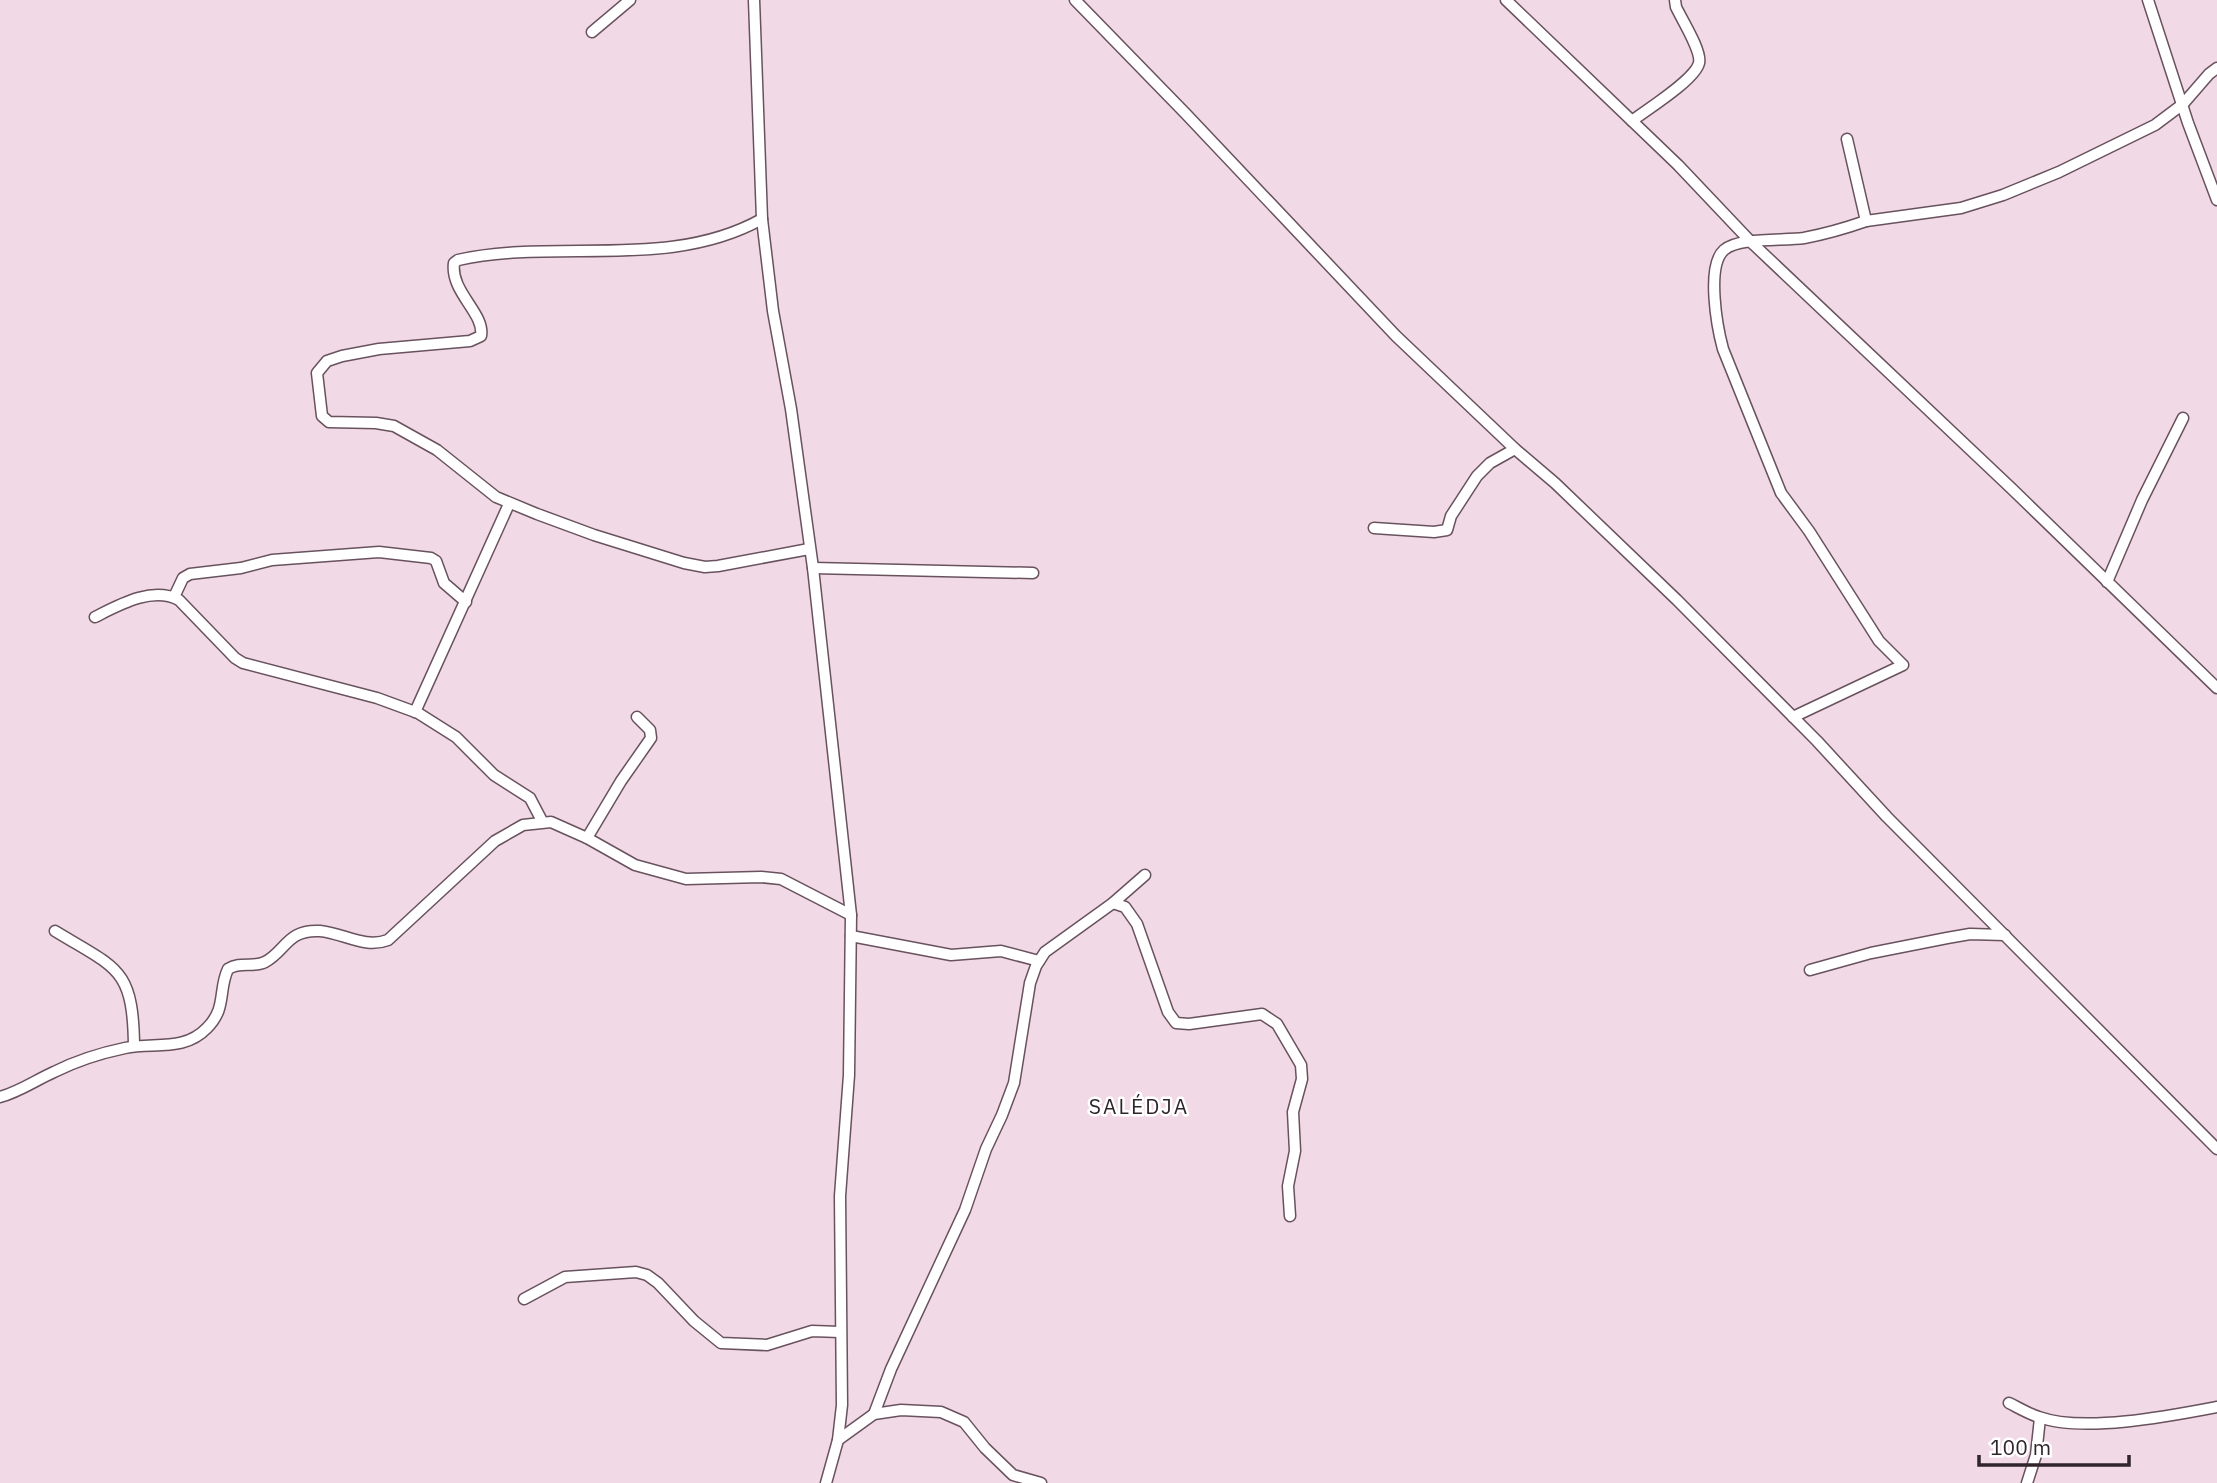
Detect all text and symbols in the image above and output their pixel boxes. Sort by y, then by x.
district label: SALÉDJA [1089,1092,1189,1120]
scale bar [1979,1424,2130,1468]
text: 100 m [1990,1433,2051,1461]

